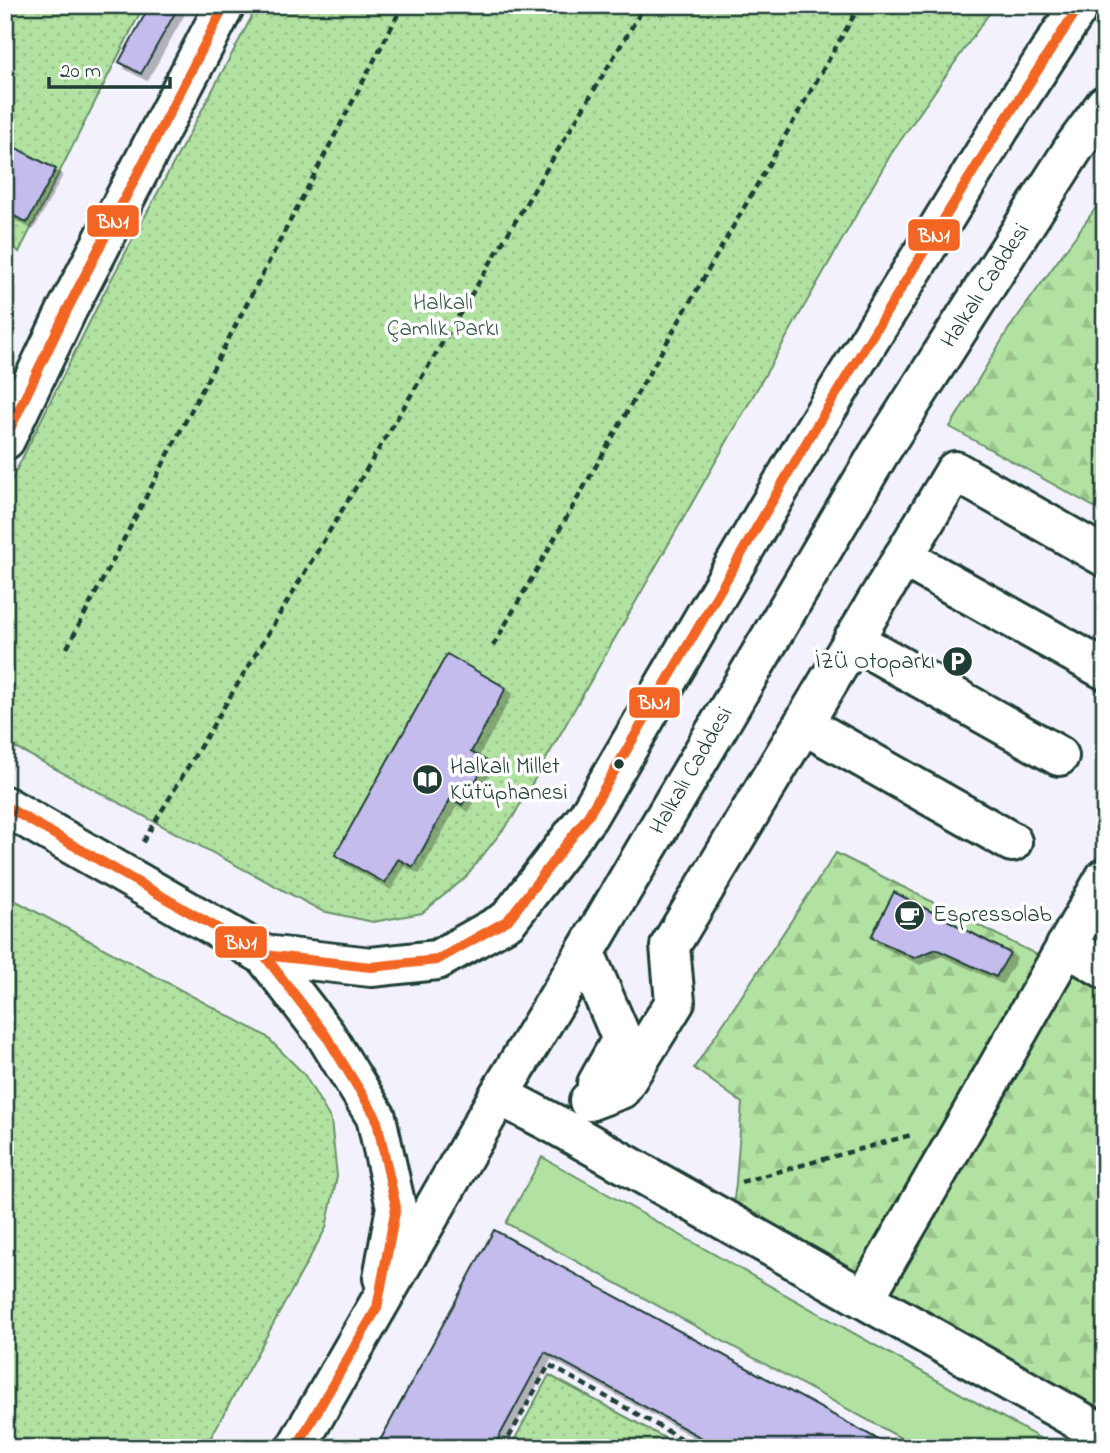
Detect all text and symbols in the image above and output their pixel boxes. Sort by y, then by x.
scale bar [49,46,170,90]
text: 20 m [60,57,101,87]
line badge: BN1 [86,204,140,238]
text: BN1 [96,210,129,237]
street label: Halkalı Caddesi [933,217,1039,355]
line badge: BN1 [907,218,961,252]
text: BN1 [917,224,950,251]
park label: Halkalı Çamlık Parkı [387,287,499,346]
parking icon: İZÜ Otoparkı [941,645,975,679]
place label: İZÜ Otoparkı [815,646,935,679]
line badge: BN1 [628,686,681,719]
text: BN1 [637,691,670,718]
street label: Halkalı Caddesi [642,701,742,841]
place label: Halkalı Millet Kütüphanesi [450,751,568,810]
unlabelled marker [612,757,626,771]
library icon: Halkalı Millet Kütüphanesi [410,763,444,797]
cafe icon: Espressolab [893,898,927,932]
place label: Espressolab [933,899,1052,932]
line badge: BN1 [214,925,268,959]
text: BN1 [224,931,257,958]

